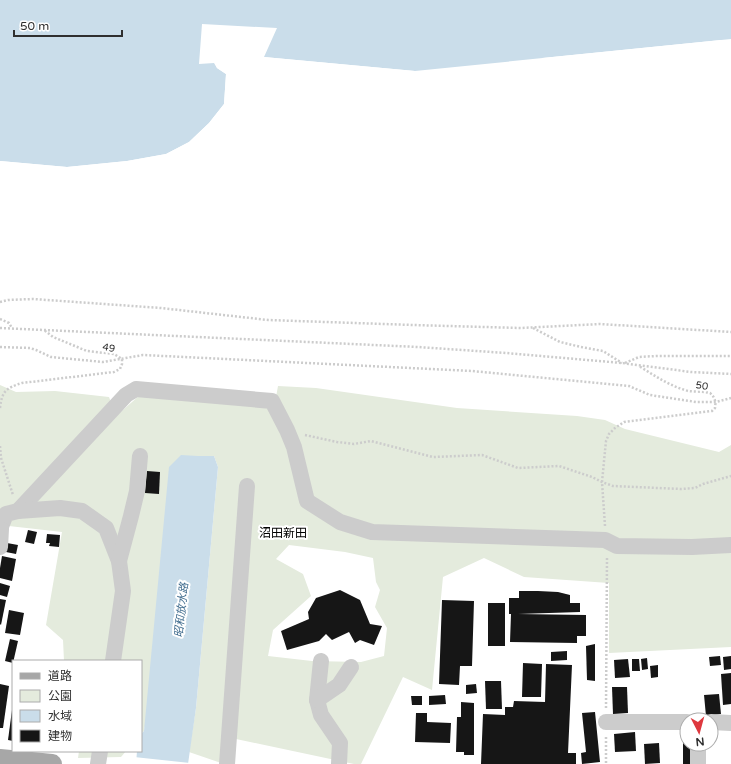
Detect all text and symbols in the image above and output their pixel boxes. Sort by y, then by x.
scale bar [14,12,122,38]
text: 50 m [20,19,49,33]
street label: 49 [101,341,116,355]
street label: 50 [695,379,709,393]
district label: 沼田新田 [259,526,307,540]
water label: 昭和放水路 [172,581,191,638]
legend [12,660,142,752]
text: 道路 [48,669,72,683]
text: 公園 [48,689,72,703]
text: 水域 [48,709,72,723]
north arrow [679,712,719,752]
text: 建物 [48,729,72,743]
text: N [695,735,705,748]

